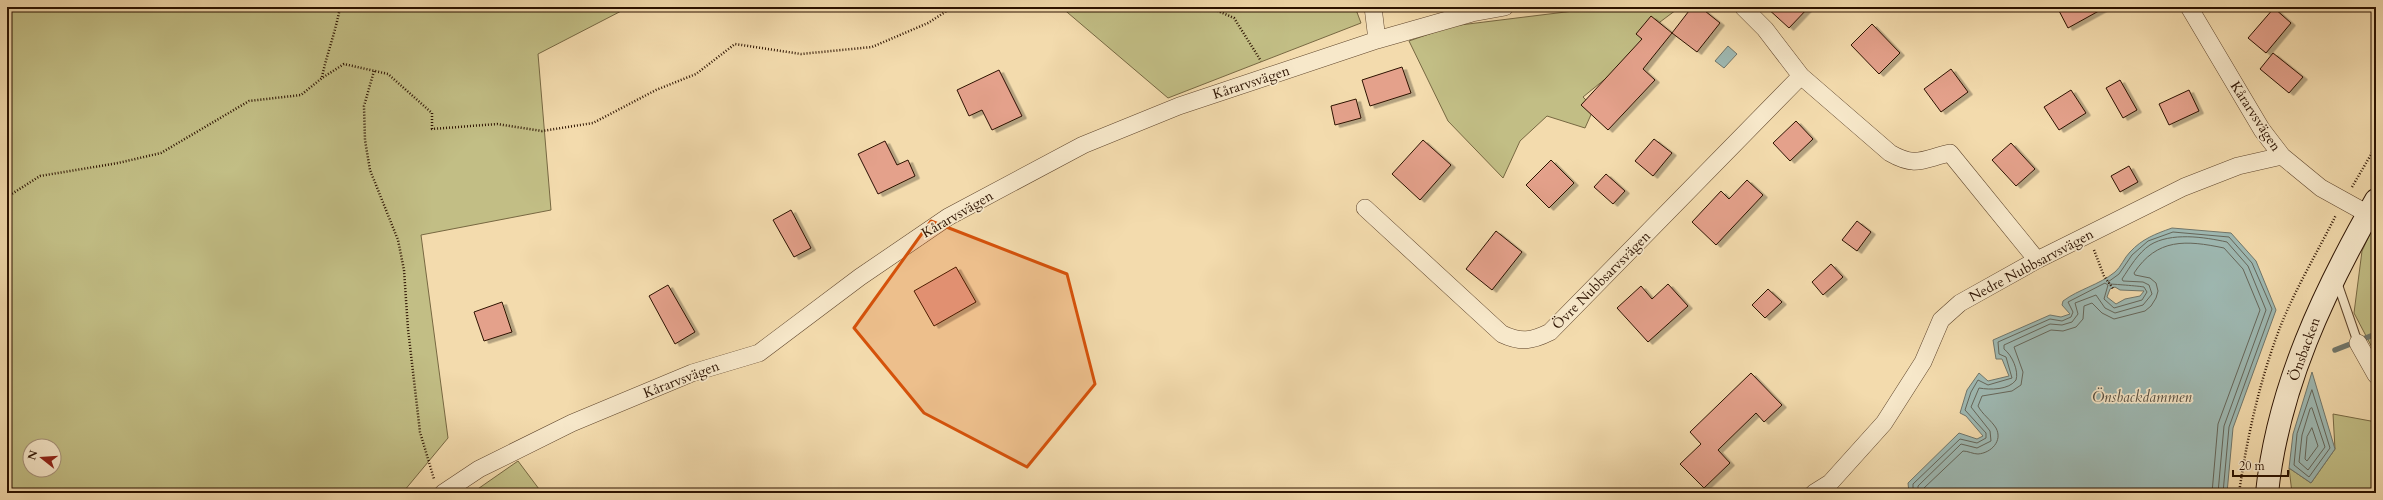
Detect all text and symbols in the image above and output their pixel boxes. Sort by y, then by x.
street label: Kårarvsvägen [1210,61,1292,104]
street label: Kårarvsvägen [2226,78,2285,155]
street label: Kårarvsvägen [918,186,997,243]
street label: Nedre Nubbsarvsvägen [1966,224,2097,306]
street label: Övre Nubbsarvsvägen [1548,227,1655,334]
street label: Önsbacken [2284,315,2325,384]
street label: Kårarvsvägen [640,356,722,403]
water label: Önsbackdammen [2092,387,2193,407]
north arrow [22,438,62,478]
text: N [24,448,42,462]
scale bar [2233,452,2288,478]
text: 20 m [2239,458,2266,474]

